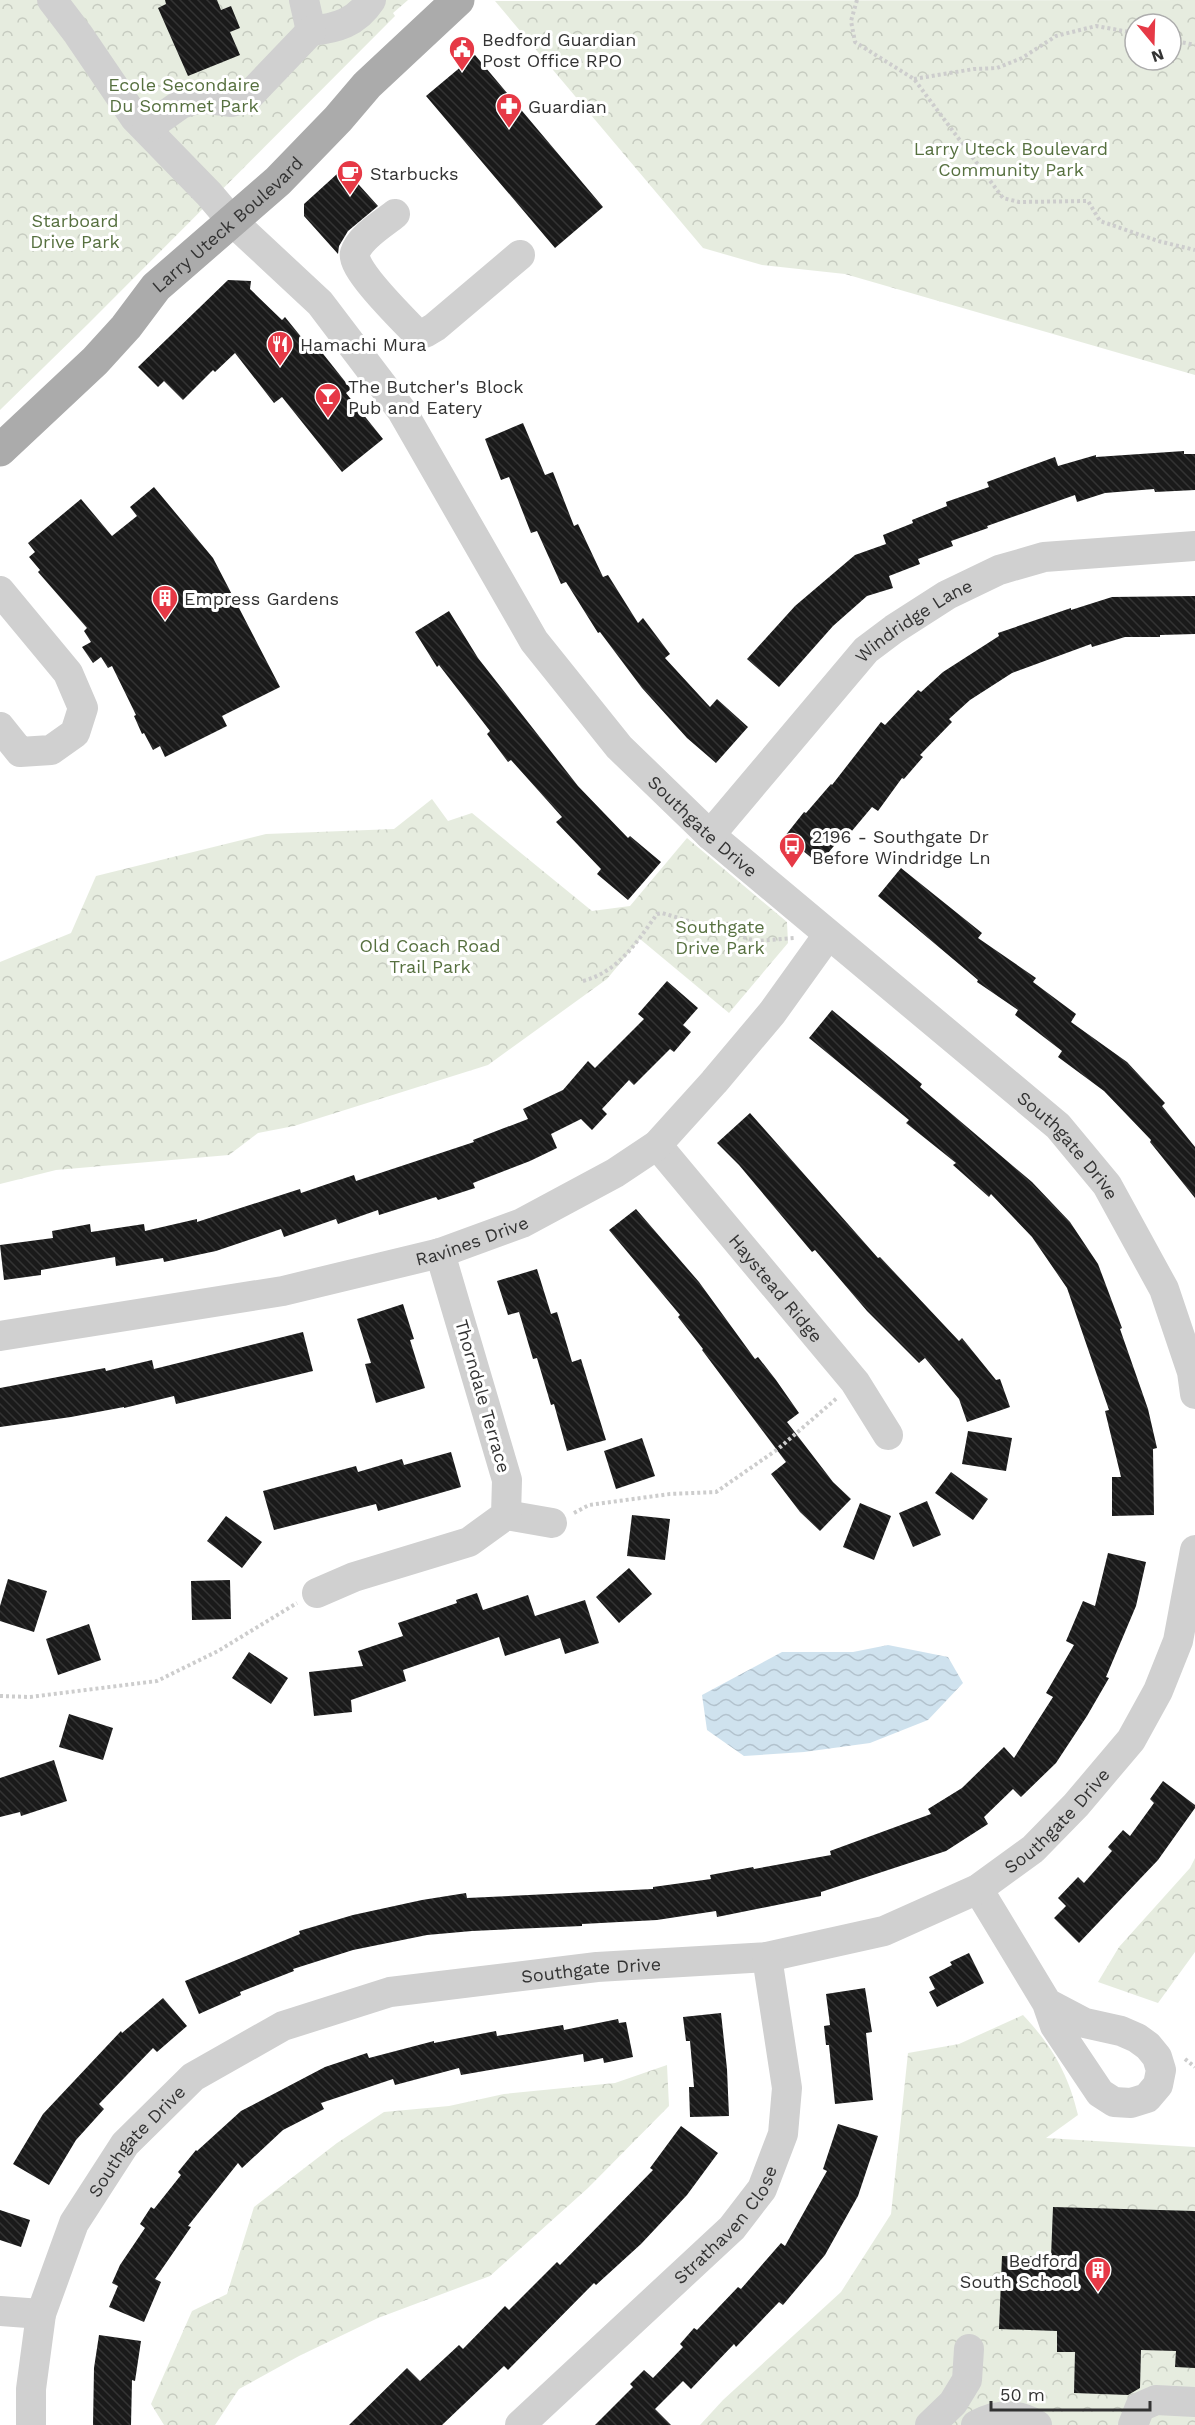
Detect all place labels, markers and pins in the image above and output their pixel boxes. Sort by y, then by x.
place label: Bedford Guardian Post Office RPO [482,29,636,71]
public building icon: Bedford Guardian Post Office RPO [447,34,477,72]
pharmacy icon: Guardian [494,91,524,129]
place label: Guardian [528,96,607,117]
cafe icon: Starbucks [335,158,365,196]
place label: Starbucks [370,163,459,184]
restaurant icon: Hamachi Mura [265,329,295,367]
place label: Hamachi Mura [300,334,426,355]
place label: The Butcher's Block Pub and Eatery [348,376,523,418]
bar icon: The Butcher's Block Pub and Eatery [313,381,343,419]
building icon: Empress Gardens [150,583,180,621]
place label: Empress Gardens [184,588,339,609]
place label: 2196 - Southgate Dr Before Windridge Ln [812,826,991,868]
bus stop icon: 2196 - Southgate Dr Before Windridge Ln [777,831,807,869]
place label: Bedford South School [960,2250,1078,2292]
building icon: Bedford South School [1083,2255,1113,2293]

